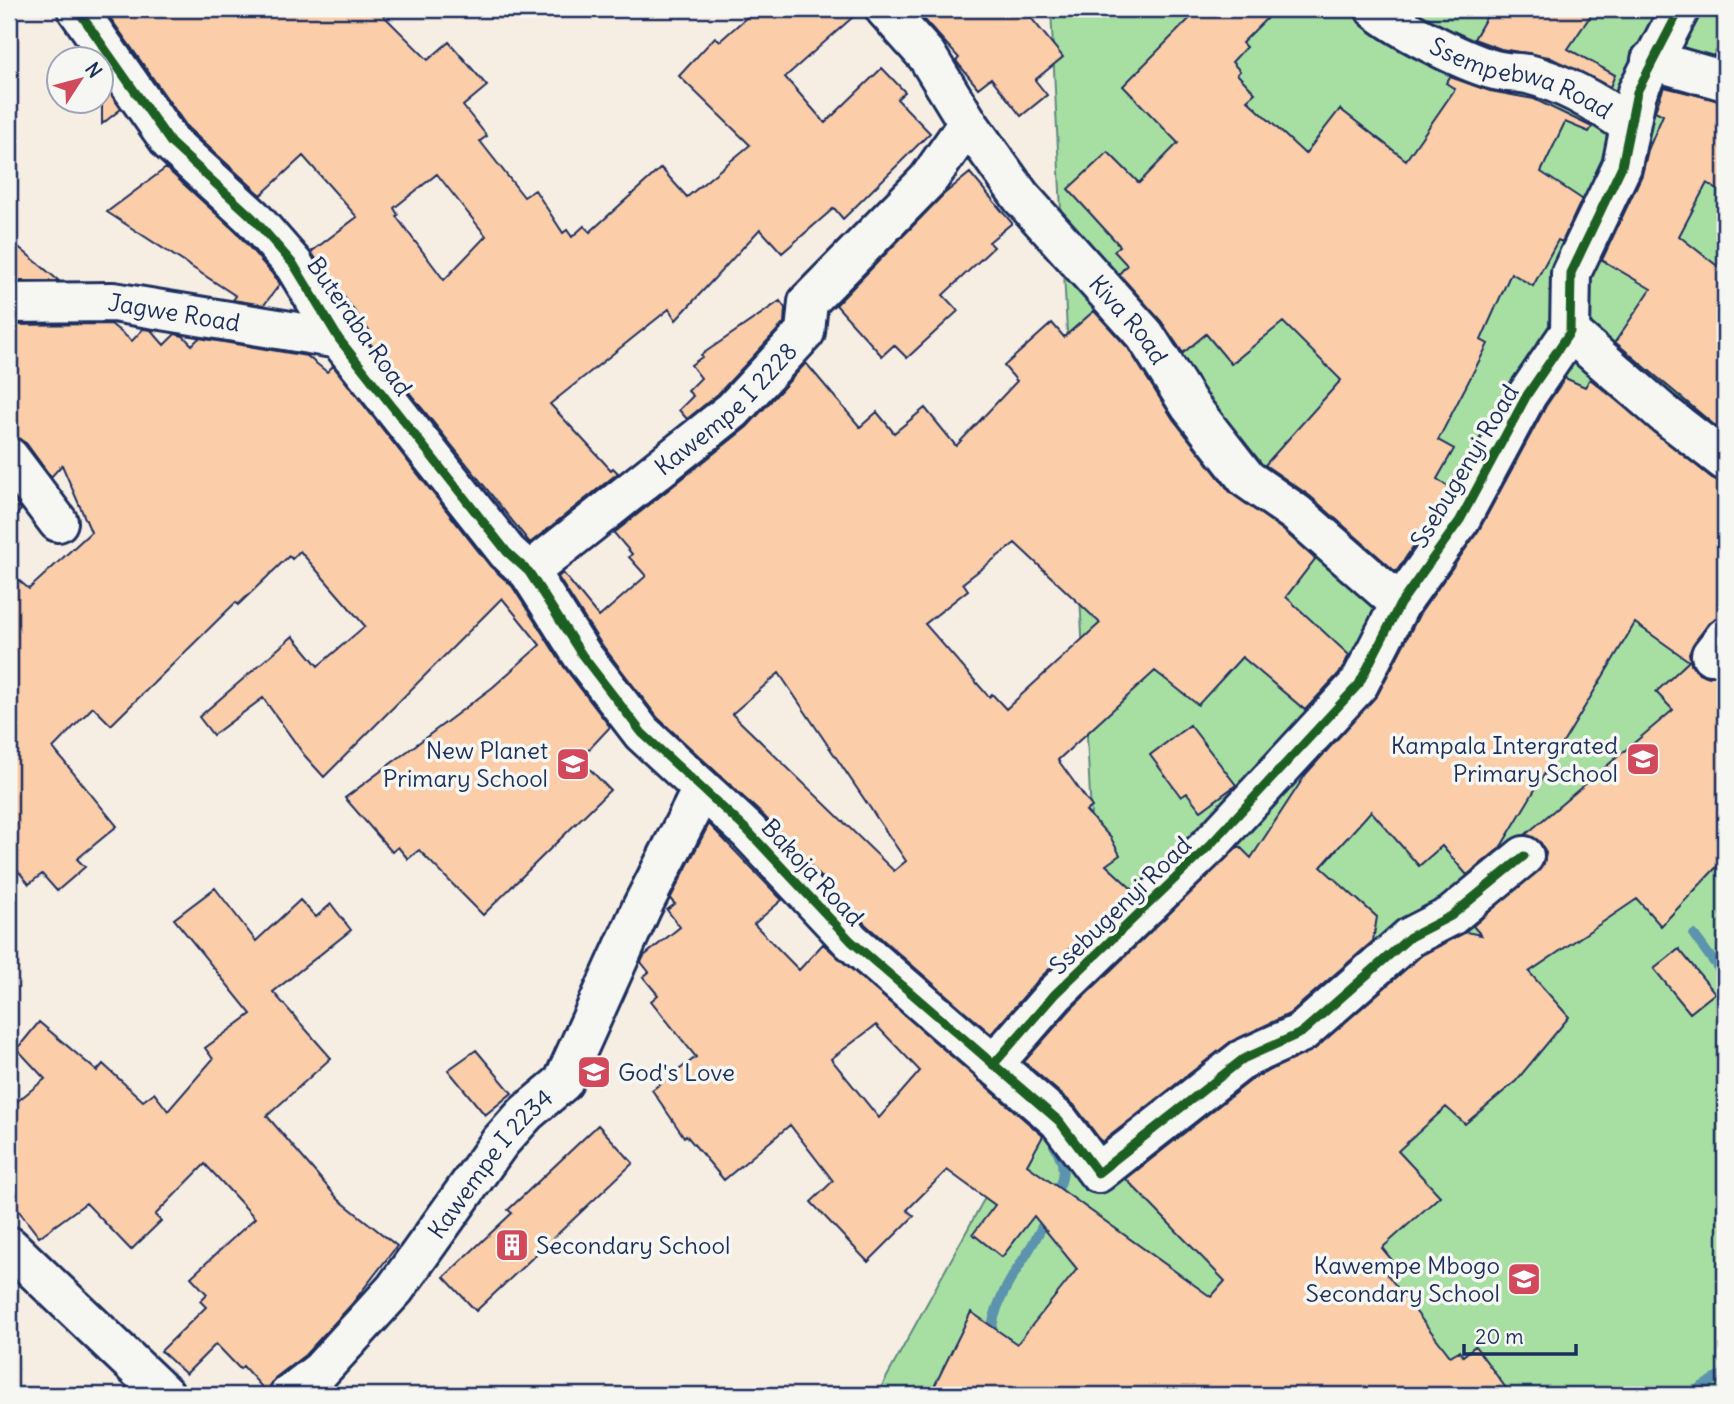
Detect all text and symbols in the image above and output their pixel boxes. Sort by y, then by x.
street label: Ssempebwa Road [1425,30,1618,125]
north arrow [46,46,116,116]
text: N [80,58,107,82]
street label: Buteraba Road [301,251,419,401]
street label: Kiva Road [1083,269,1175,370]
street label: Jagwe Road [106,286,242,338]
street label: Kawempe I 2228 [648,336,803,481]
street label: Ssebugenyi Road [1403,379,1525,553]
place label: Kampala Intergrated Primary School [1391,730,1618,788]
place label: New Planet Primary School [383,735,548,793]
school or university icon: Kampala Intergrated Primary School [1624,740,1662,778]
school or university icon: New Planet Primary School [554,745,592,783]
street label: Bakoja Road [756,812,870,932]
street label: Ssebugenyi Road [1043,830,1197,980]
school or university icon: God's Love [575,1053,613,1091]
place label: God's Love [618,1057,735,1087]
street label: Kawempe I 2234 [421,1082,559,1244]
building icon: Secondary School [493,1226,531,1264]
place label: Secondary School [536,1230,730,1260]
place label: Kawempe Mbogo Secondary School [1306,1250,1500,1308]
school or university icon: Kawempe Mbogo Secondary School [1505,1260,1543,1298]
scale bar [1464,1313,1576,1357]
text: 20 m [1475,1323,1524,1350]

